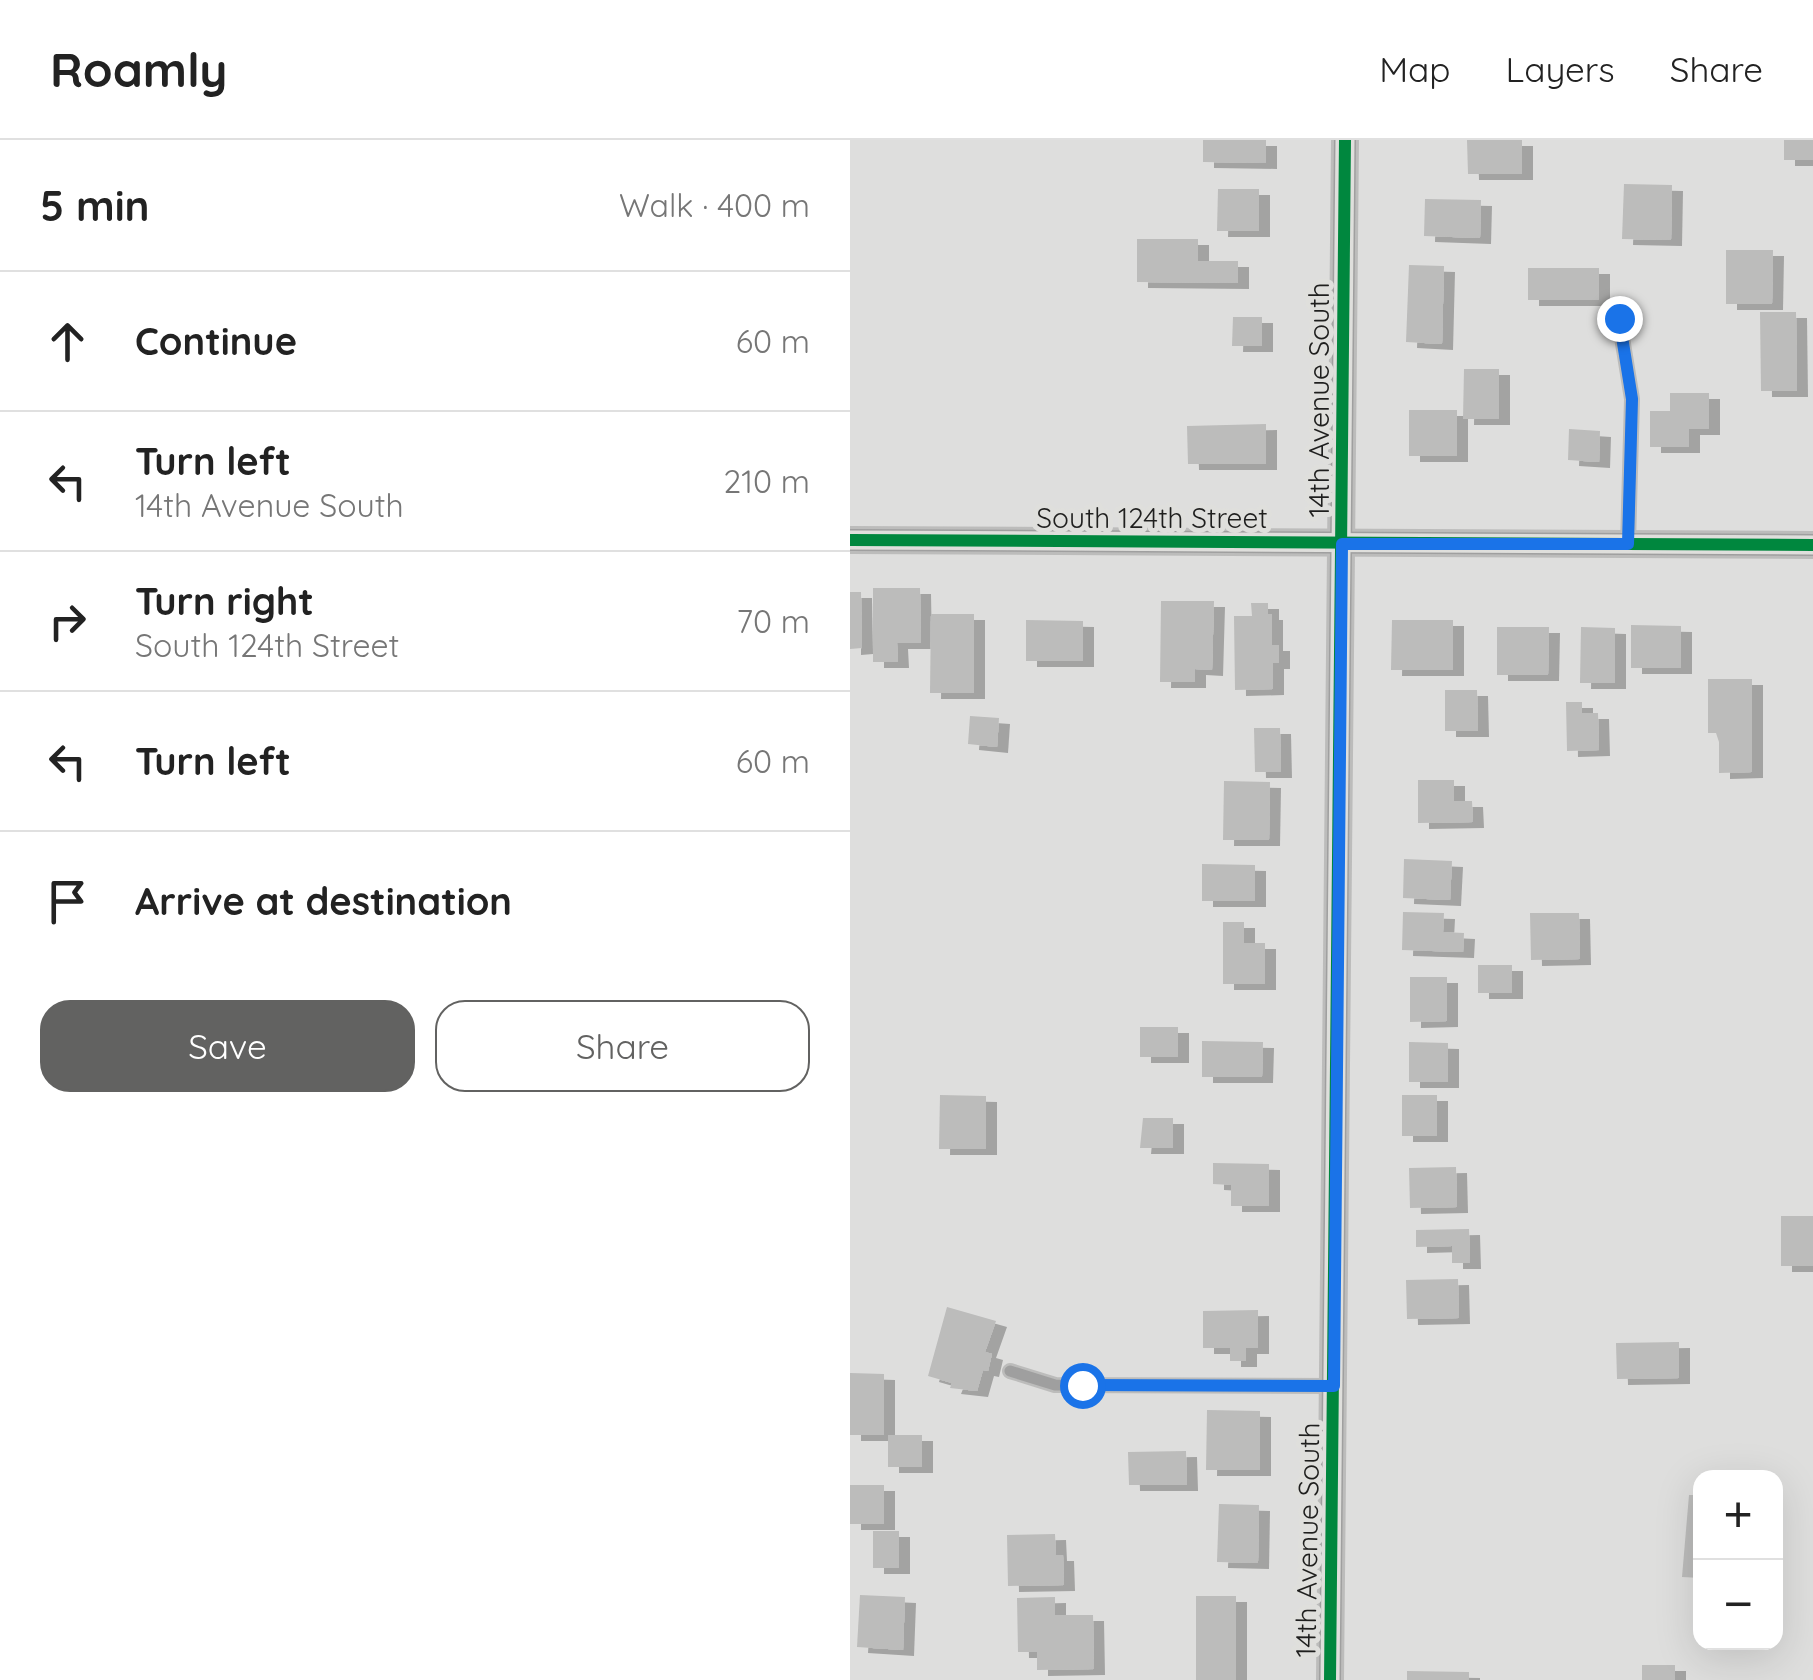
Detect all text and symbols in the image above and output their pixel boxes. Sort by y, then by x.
text: Roamly [50,39,228,99]
text: Map [1379,47,1451,91]
text: Layers [1506,47,1615,91]
text: Share [1670,47,1763,91]
text: 5 min [40,179,150,232]
text: Walk · 400 m [619,185,810,225]
street label: 14th Avenue South [1301,282,1336,518]
route end [1597,296,1643,342]
icon: ahead [40,314,95,369]
text: Continue [135,317,297,365]
text: 60 m [736,321,810,361]
text: Turn left [135,437,291,485]
icon: left [40,454,95,509]
text: 210 m [723,461,810,501]
text: 14th Avenue South [135,485,404,525]
street label: South 124th Street [1036,500,1268,535]
text: Turn right [135,577,314,625]
icon: right [40,594,95,649]
text: 70 m [737,601,810,641]
text: South 124th Street [135,625,399,665]
icon: left [40,734,95,789]
text: Turn left [135,737,291,785]
text: 60 m [736,741,810,781]
icon: arrive [40,874,95,929]
text: Arrive at destination [135,877,512,925]
button: Save [40,1000,415,1092]
button: Share [435,1000,810,1092]
route start [1060,1363,1106,1409]
street label: 14th Avenue South [1287,1422,1327,1658]
map controls [1693,1470,1783,1650]
button: + [1693,1470,1783,1560]
button: − [1693,1560,1783,1650]

